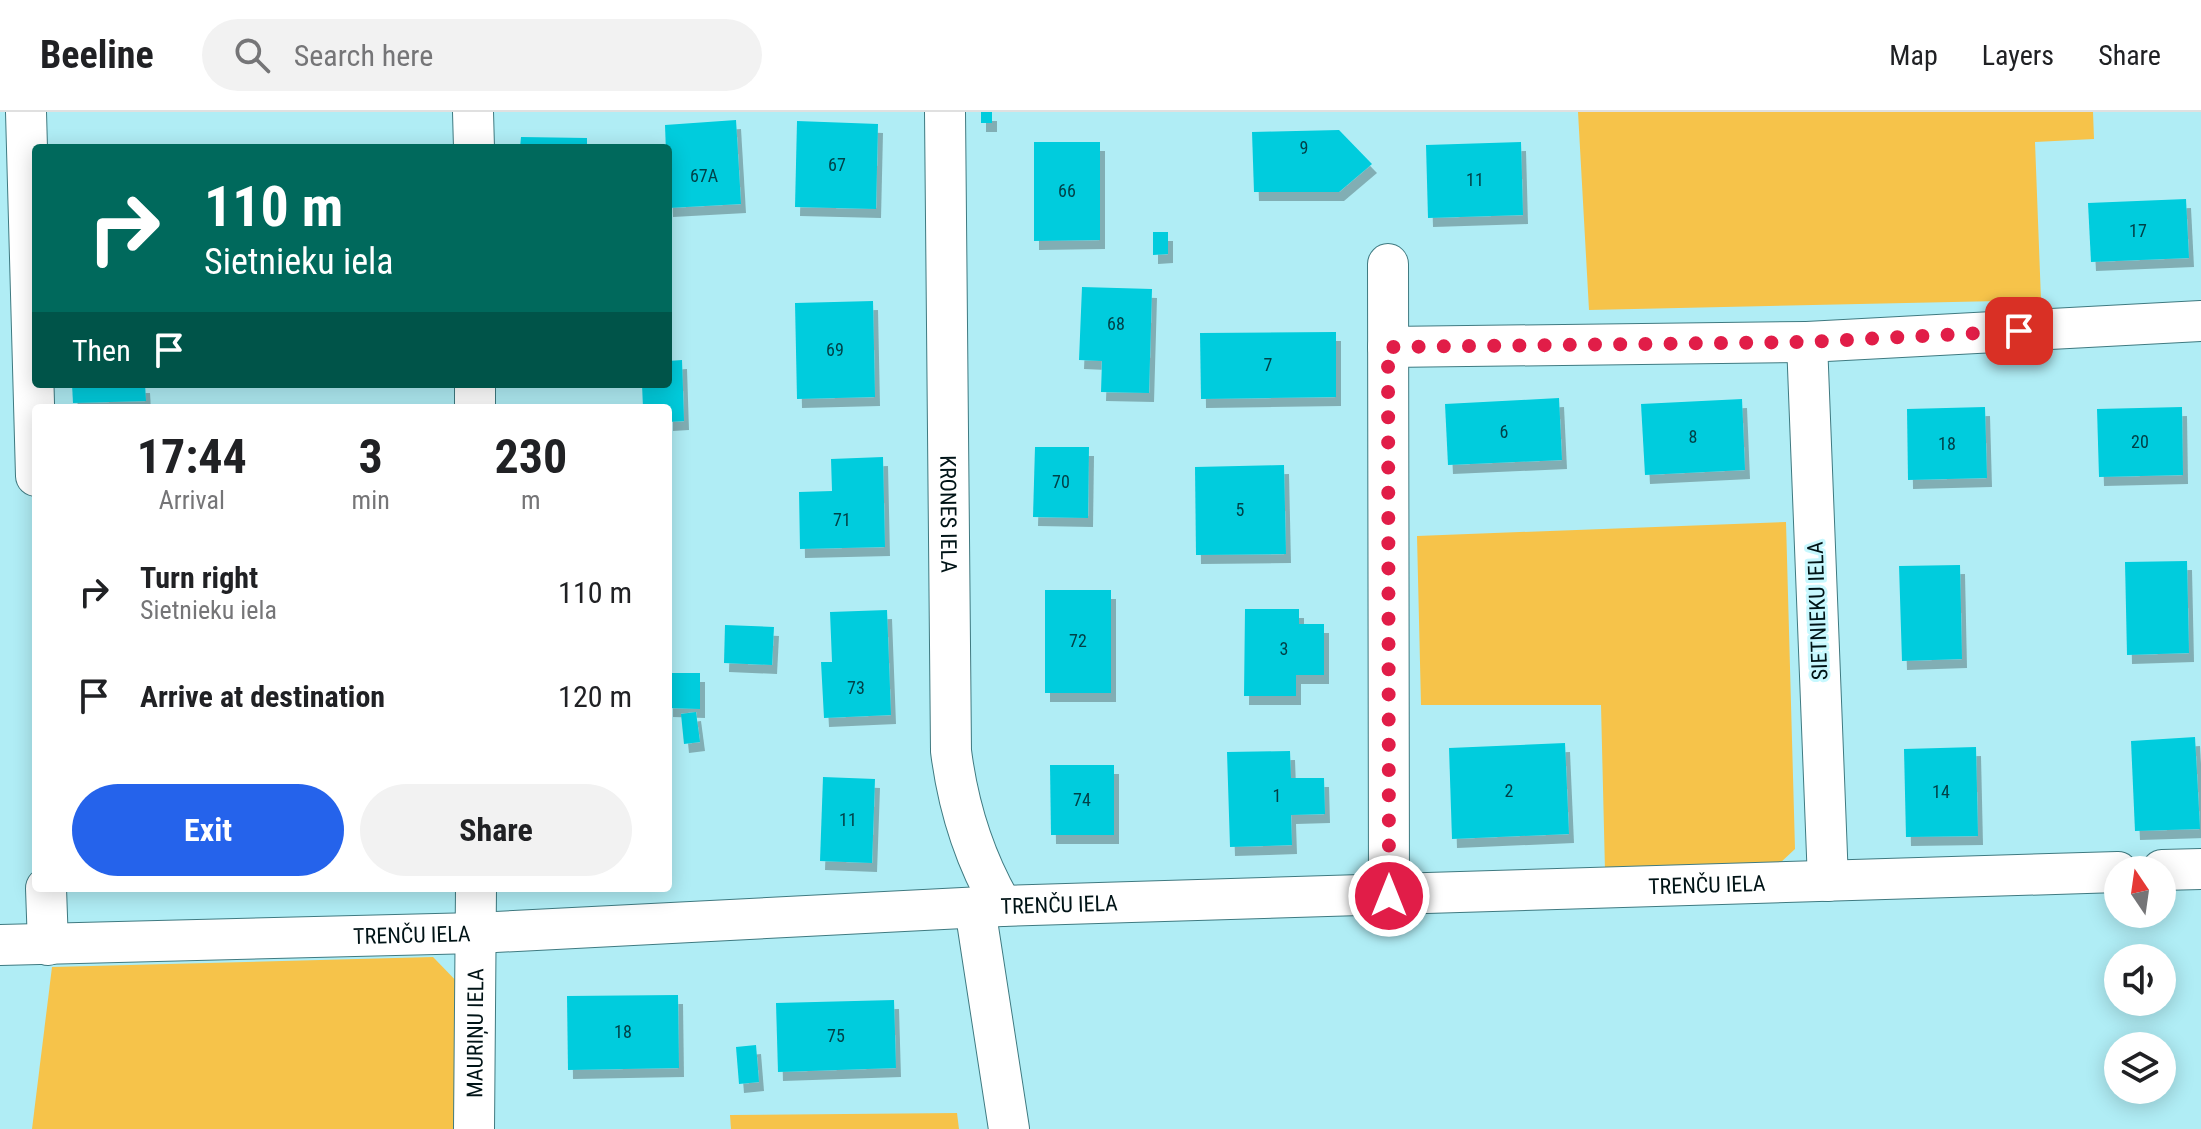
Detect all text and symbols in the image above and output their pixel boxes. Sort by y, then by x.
search box [202,19,762,91]
text: Beeline [40,33,154,77]
icon: search [230,33,274,77]
text: Search here [294,38,433,73]
text: Map [1889,39,1938,72]
text: Layers [1982,39,2054,72]
text: Share [2098,39,2161,72]
house number: 9 [1300,137,1308,158]
house number: 67 [828,154,846,175]
house number: 67A [690,165,719,186]
house number: 11 [1466,169,1484,190]
text: 110 m [204,174,343,240]
icon: right [72,176,176,280]
house number: 66 [1058,180,1076,201]
house number: 17 [2129,220,2147,241]
text: Sietnieku iela [204,241,394,283]
pin [1985,297,2053,365]
icon: arrive [1997,309,2041,353]
house number: 68 [1107,313,1125,334]
icon: arrive [147,328,191,372]
text: Then [72,333,131,368]
house number: 69 [826,339,844,360]
house number: 7 [1264,354,1273,375]
house number: 6 [1500,421,1508,442]
house number: 8 [1689,426,1697,447]
text: 17:44 [137,428,247,485]
text: 3 [359,428,383,485]
text: 230 [494,428,567,485]
house number: 20 [2131,431,2149,452]
house number: 18 [1938,433,1956,454]
street label: KRONES IELA [935,455,961,573]
house number: 70 [1052,471,1070,492]
text: Arrival [159,485,225,515]
text: min [352,485,390,515]
text: m [521,485,541,515]
house number: 5 [1236,499,1245,520]
house number: 71 [833,509,851,530]
street label: SIETNIEKU IELA [1803,541,1832,681]
text: Turn right [140,560,258,595]
icon: right [72,570,116,614]
text: 110 m [558,575,632,610]
text: Sietnieku iela [140,595,277,625]
house number: 72 [1069,630,1087,651]
house number: 3 [1280,638,1288,659]
icon: arrive [72,674,116,718]
house number: 73 [847,677,865,698]
text: Arrive at destination [140,679,385,714]
text: 120 m [558,679,632,714]
house number: 2 [1505,780,1514,801]
house number: 14 [1932,781,1950,802]
button: Exit [72,784,344,876]
button: Share [360,784,632,876]
house number: 1 [1273,785,1281,806]
house number: 74 [1073,789,1091,810]
house number: 11 [839,809,857,830]
position arrow [1347,854,1431,938]
north arrow [2104,856,2176,928]
map controls [2104,856,2176,1104]
street label: TRENČU IELA [1648,871,1766,899]
street label: TRENČU IELA [1000,890,1119,919]
street label: TRENČU IELA [353,921,471,949]
button: sound [2104,944,2176,1016]
street label: MAURIŅU IELA [462,968,489,1098]
house number: 18 [614,1021,632,1042]
house number: 75 [827,1025,845,1046]
button: layers [2104,1032,2176,1104]

